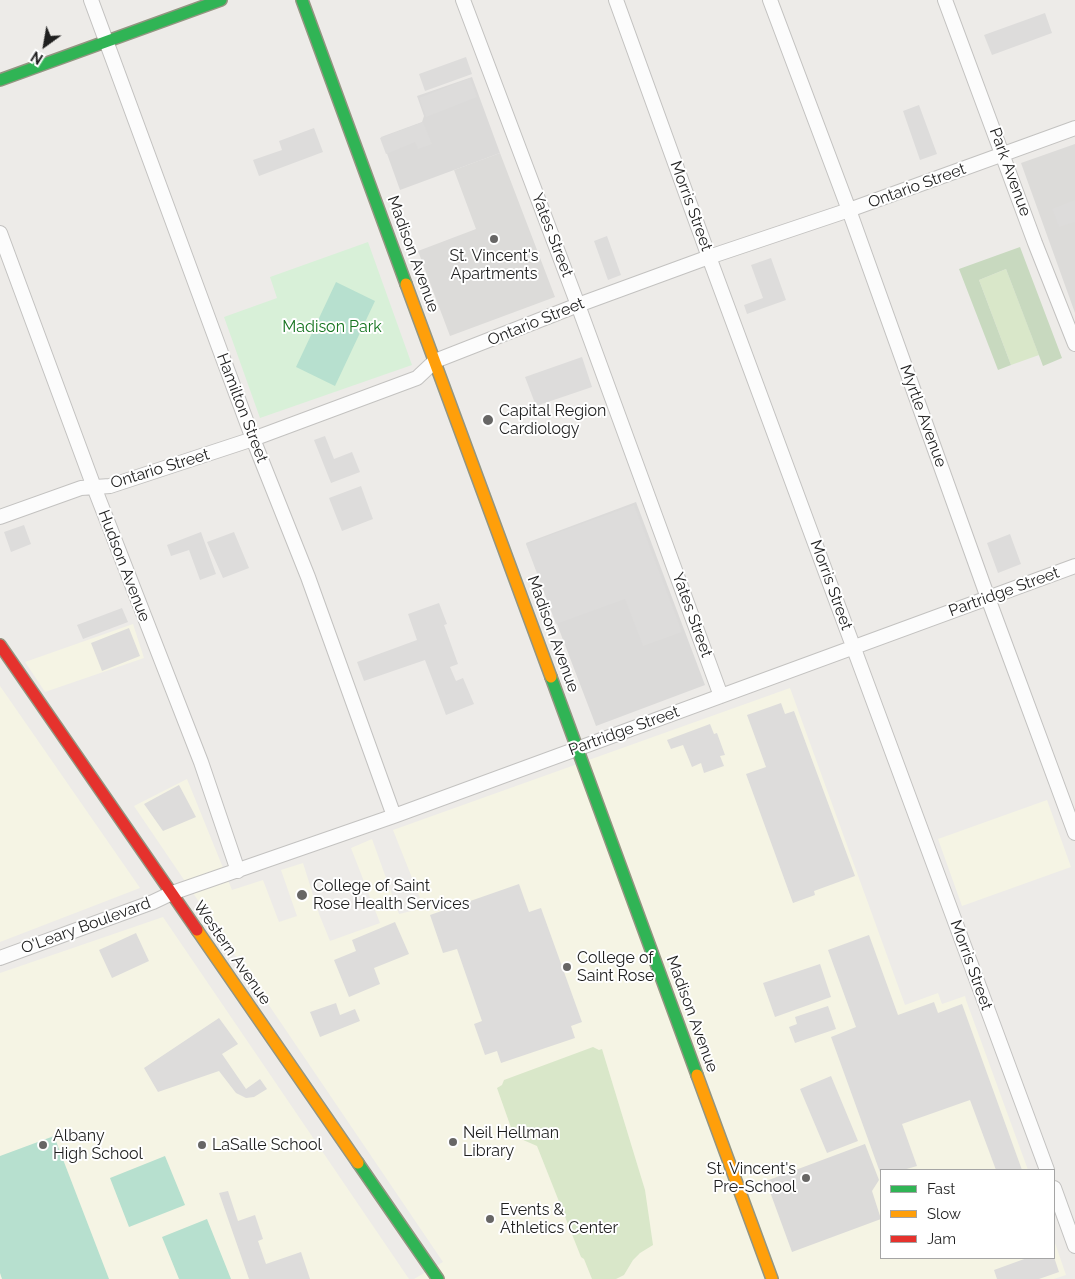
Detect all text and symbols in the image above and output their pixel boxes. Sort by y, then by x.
north arrow [20,20,70,70]
text: N [28,48,46,67]
street label: Park Avenue [985,125,1035,219]
street label: Morris Street [666,158,716,254]
street label: Ontario Street [866,159,968,213]
street label: Yates Street [527,190,577,280]
street label: Madison Avenue [383,193,443,315]
marker: St. Vincent's Apartments [488,233,500,245]
place label: St. Vincent's Apartments [449,246,539,284]
street label: Ontario Street [485,294,587,350]
park label: Madison Park [282,317,382,337]
street label: Hamilton Street [212,351,272,465]
street label: Myrtle Avenue [896,362,950,470]
place label: Capital Region Cardiology [499,401,606,439]
marker: Capital Region Cardiology [481,413,495,427]
street label: Ontario Street [108,445,212,493]
street label: Hudson Avenue [94,507,154,625]
street label: Morris Street [806,537,856,633]
street label: Partridge Street [946,563,1062,621]
street label: Yates Street [668,570,716,660]
street label: Madison Avenue [523,573,583,695]
street label: Partridge Street [566,702,682,760]
place label: College of Saint Rose Health Services [313,876,469,914]
marker: College of Saint Rose Health Services [295,888,309,902]
street label: O'Leary Boulevard [19,894,153,958]
street label: Western Avenue [189,897,275,1009]
street label: Morris Street [946,917,996,1013]
place label: College of Saint Rose [577,948,654,986]
street label: Madison Avenue [662,953,722,1075]
marker: College of Saint Rose [561,961,573,973]
place label: Neil Hellman Library [463,1123,559,1161]
place label: Albany High School [53,1126,143,1164]
place label: LaSalle School [212,1135,322,1155]
marker: Neil Hellman Library [447,1136,459,1148]
marker: Albany High School [37,1139,49,1151]
marker: LaSalle School [196,1139,208,1151]
place label: St. Vincent's Pre-School [707,1159,796,1197]
legend [880,1169,1055,1259]
marker: St. Vincent's Pre-School [800,1172,812,1184]
text: Fast [927,1180,955,1198]
place label: Events & Athletics Center [500,1200,618,1238]
text: Slow [927,1205,961,1223]
marker: Events & Athletics Center [484,1213,496,1225]
text: Jam [927,1230,956,1248]

